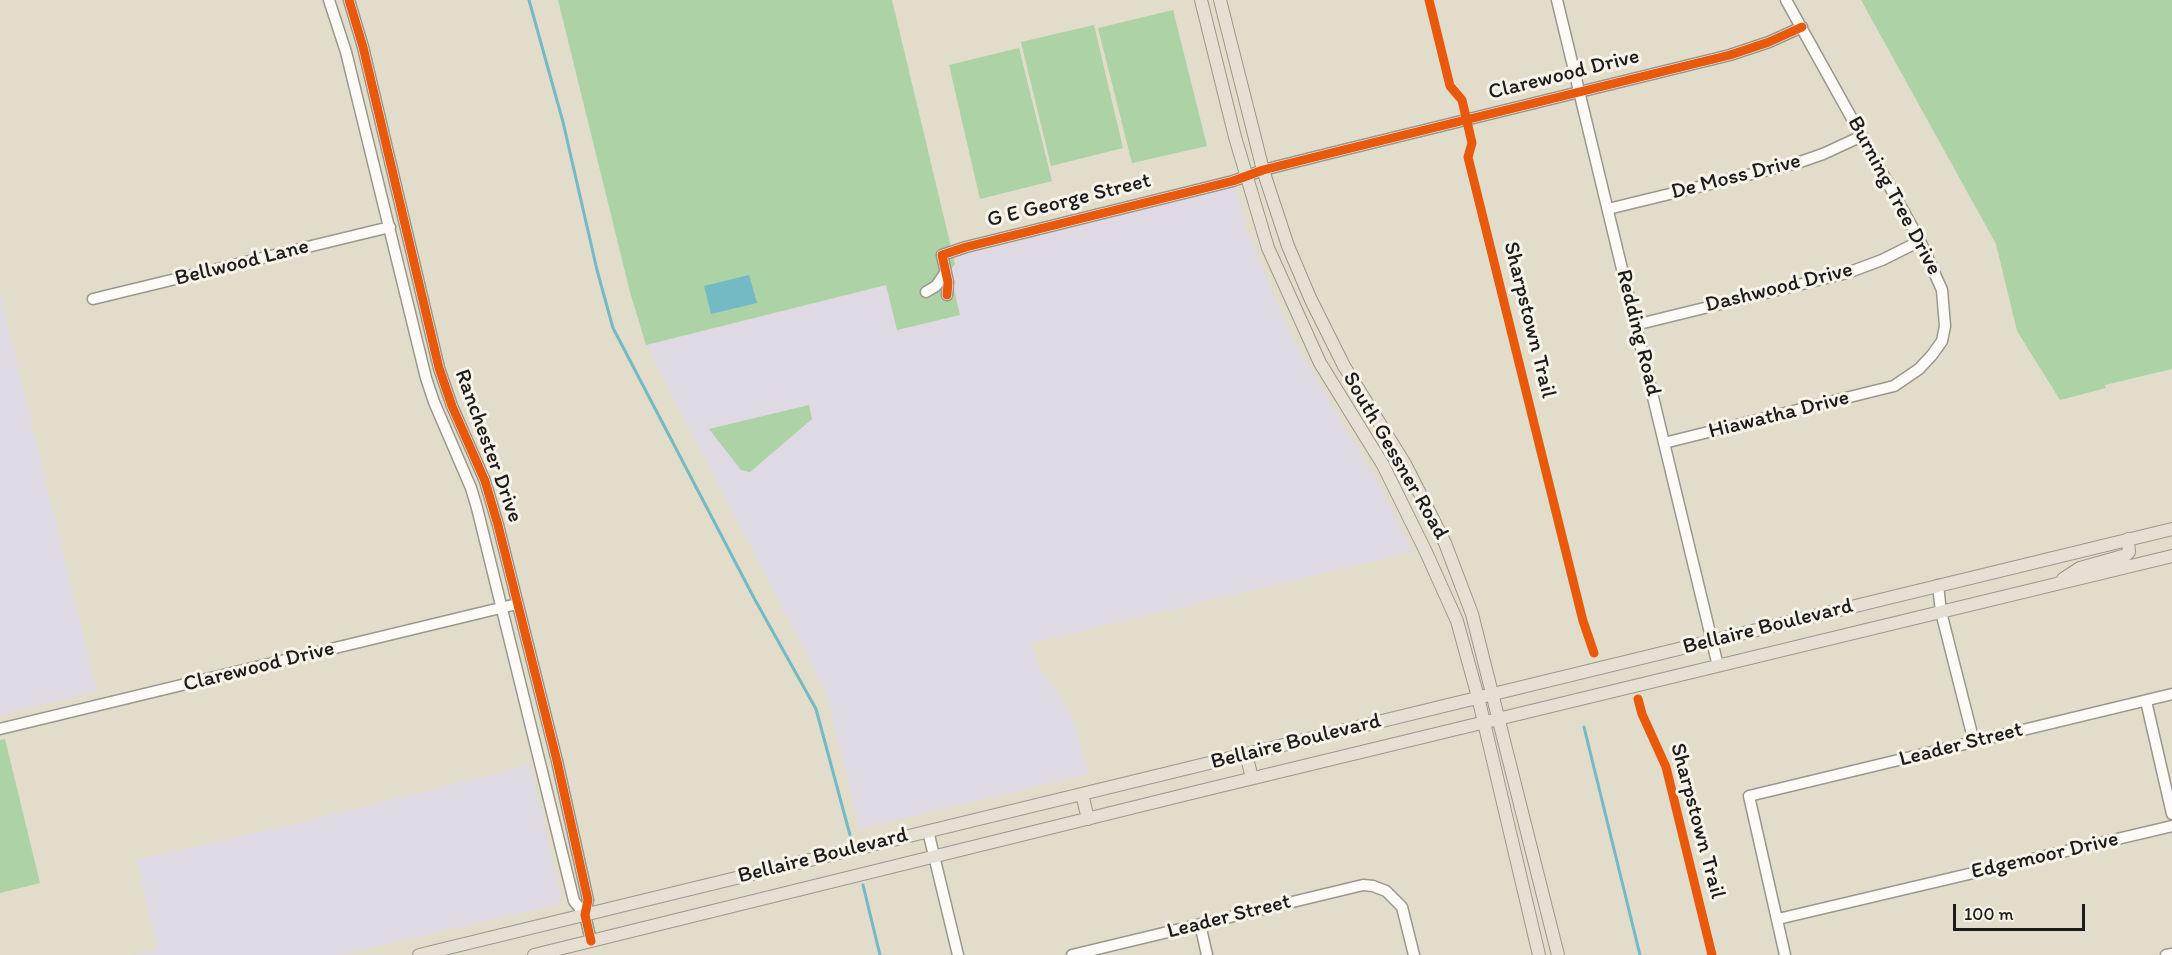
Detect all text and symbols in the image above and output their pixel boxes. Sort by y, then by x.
street label: Clarewood Drive [1486,43,1642,107]
street label: Burning Tree Drive [1841,112,1947,280]
street label: De Moss Drive [1668,148,1804,206]
street label: G E George Street [984,168,1154,234]
street label: Bellwood Lane [172,234,312,292]
street label: Sharpstown Trail [1497,239,1561,401]
street label: Dashwood Drive [1703,257,1855,319]
street label: Redding Road [1610,267,1666,399]
street label: Ranchester Drive [448,366,528,526]
street label: South Gessner Road [1336,367,1454,545]
street label: Hiawatha Drive [1706,385,1852,445]
street label: Bellaire Boulevard [1680,593,1856,661]
street label: Clarewood Drive [181,635,337,699]
street label: Bellaire Boulevard [1208,708,1384,776]
street label: Leader Street [1896,717,2026,773]
street label: Sharpstown Trail [1664,740,1730,902]
street label: Bellaire Boulevard [735,822,911,890]
street label: Edgemoor Drive [1969,826,2121,886]
street label: Leader Street [1164,889,1294,945]
scale bar [1956,892,2088,930]
text: 100 m [1964,903,2014,925]

